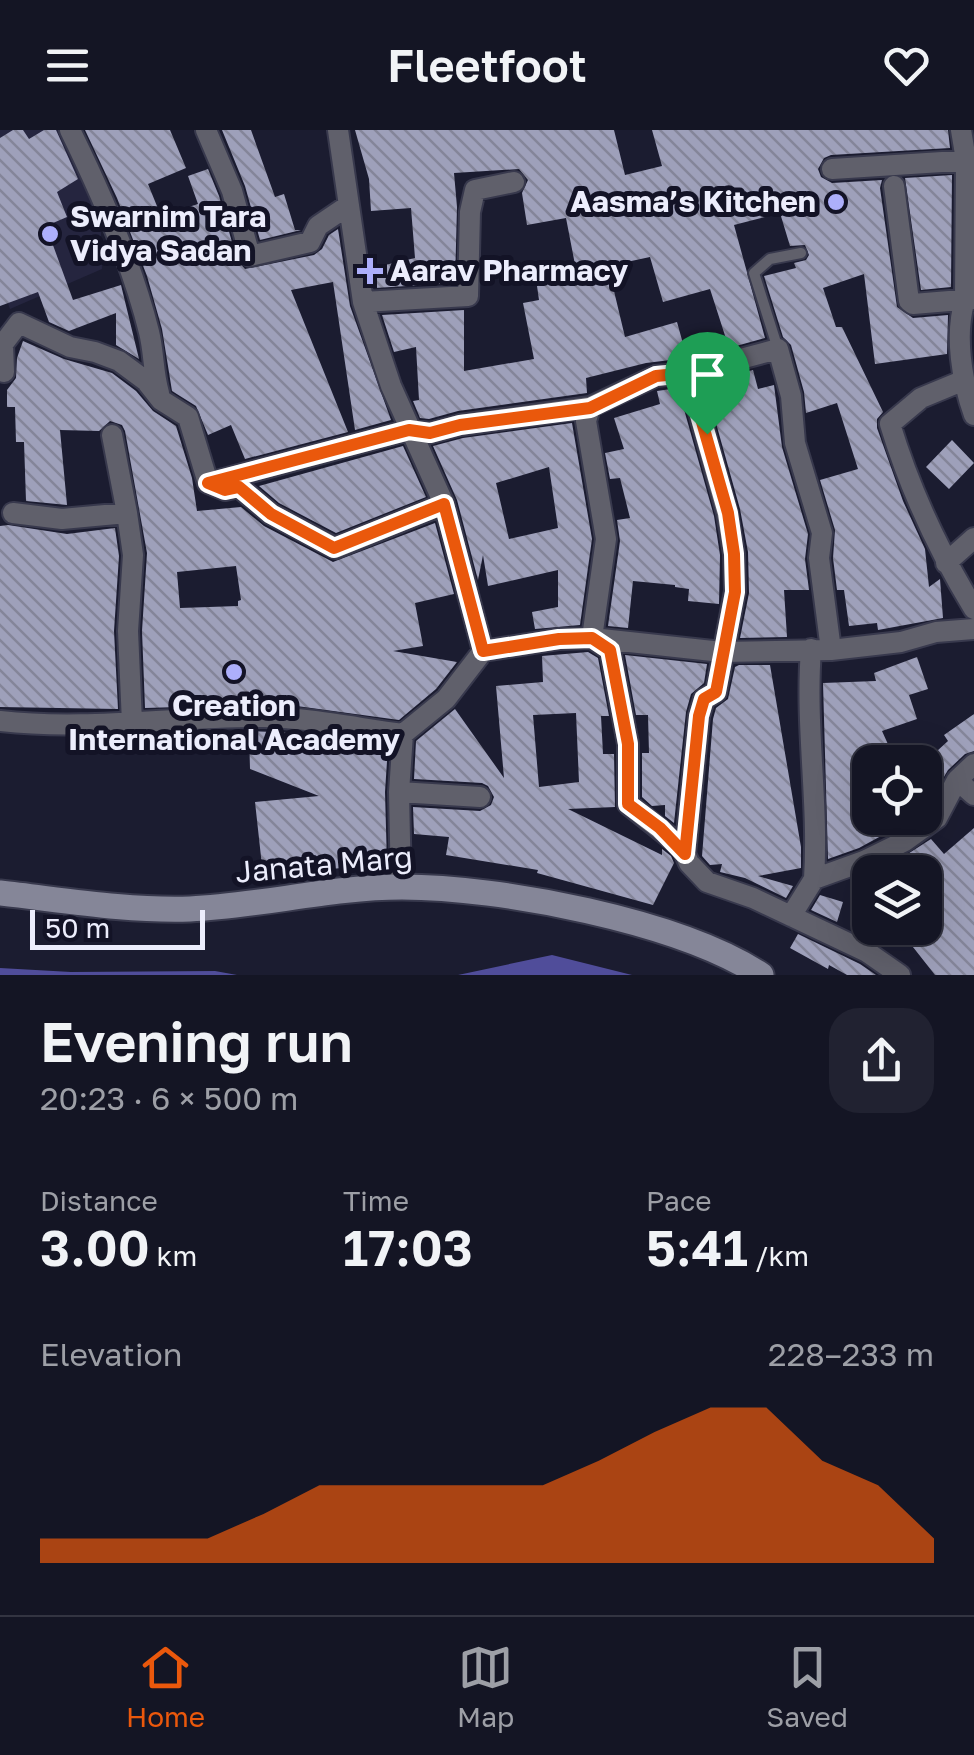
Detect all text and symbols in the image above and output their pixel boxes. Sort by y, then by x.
icon: menu [40,38,95,93]
text: Fleetfoot [387,38,587,92]
icon: heart [879,38,934,93]
place label: Aasma’s Kitchen [570,183,816,219]
marker: Aasma’s Kitchen [825,191,847,213]
place label: Swarnim Tara Vidya Sadan [70,198,266,268]
marker: Swarnim Tara Vidya Sadan [39,223,61,245]
place label: Aarav Pharmacy [390,252,628,288]
marker: Aarav Pharmacy [359,260,381,282]
pin [665,332,750,435]
icon: arrive [680,347,735,402]
marker: Creation International Academy [223,661,245,683]
place label: Creation International Academy [68,687,400,757]
map controls [852,745,942,945]
button: locate [852,745,942,835]
street label: Janata Marg [234,838,414,890]
button: layers [852,855,942,945]
scale bar [30,905,205,950]
text: 50 m [45,911,110,944]
text: Evening run [40,1008,353,1074]
button: share [829,1008,934,1113]
text: 20:23 · 6 × 500 m [40,1079,298,1117]
text: Distance [40,1184,158,1217]
text: Time [343,1184,409,1217]
text: Pace [646,1184,711,1217]
text: 3.00 [40,1217,150,1277]
text: 17:03 [343,1217,473,1277]
text: 5:41 [646,1217,748,1277]
text: km [150,1239,197,1272]
text: /km [748,1239,809,1272]
text: Elevation [40,1335,182,1373]
text: 228–233 m [768,1335,934,1373]
tab: Home [126,1640,205,1733]
tab: Map [457,1640,514,1733]
tab: Saved [766,1640,848,1733]

